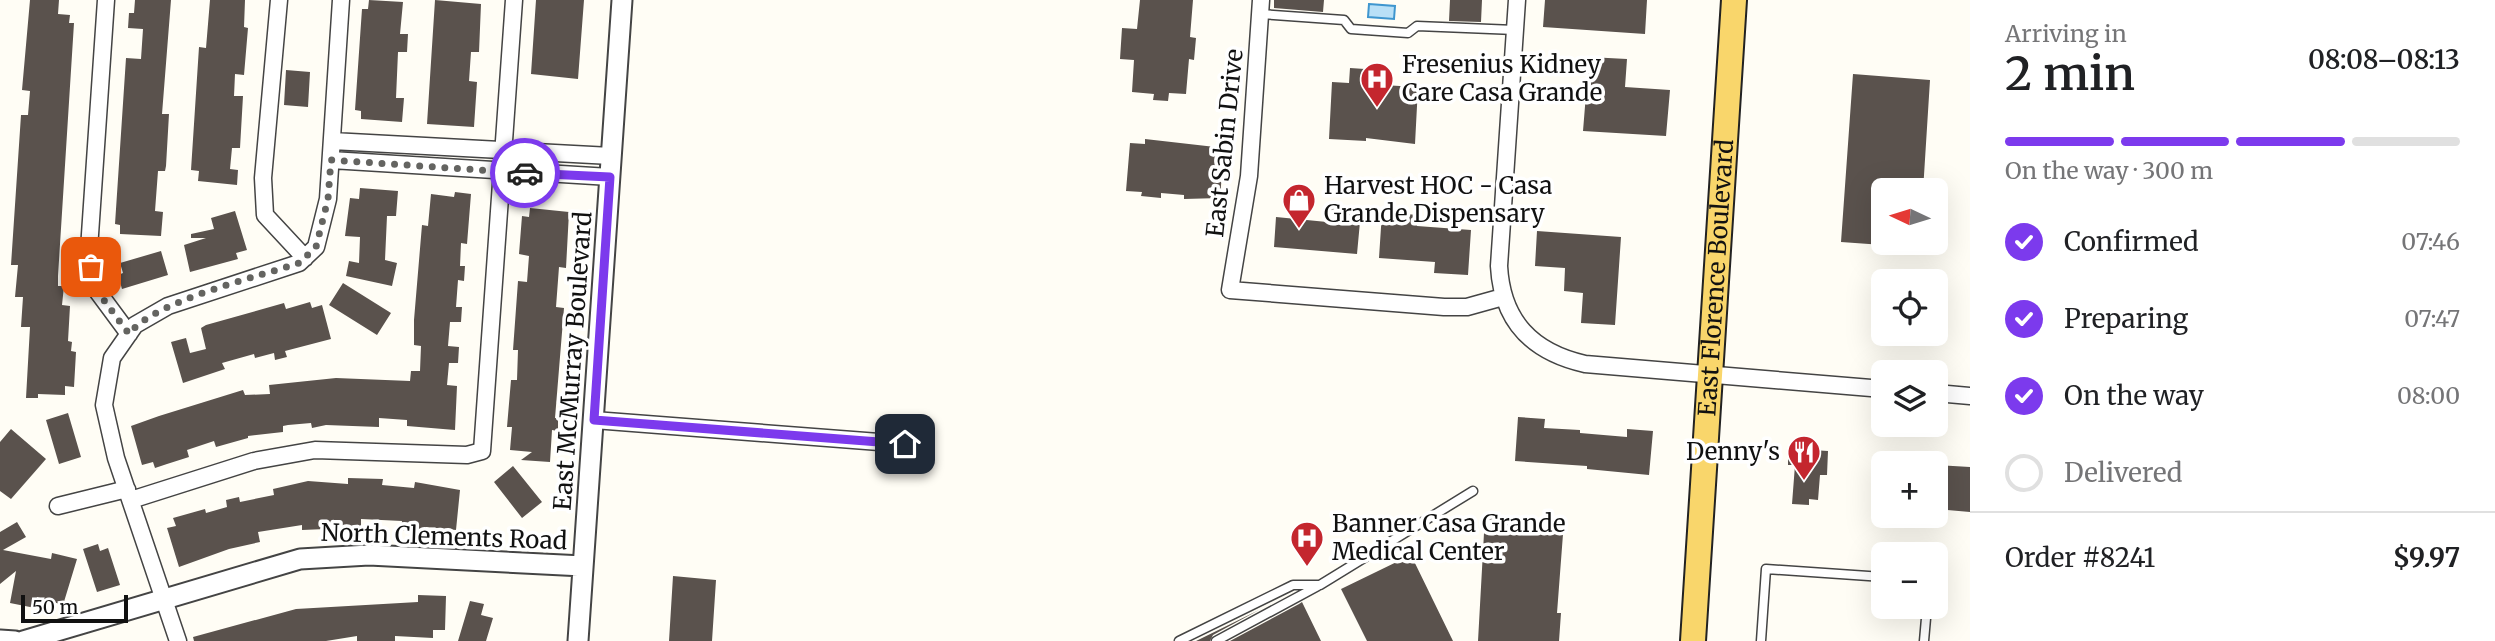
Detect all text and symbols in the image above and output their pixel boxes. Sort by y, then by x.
text: Arriving in [2005,19,2127,48]
text: 08:08–08:13 [2308,43,2460,76]
text: 2 min [2005,45,2135,103]
street label: East Sabin Drive [1199,47,1250,239]
place label: Fresenius Kidney Care Casa Grande [1402,49,1602,108]
hospital icon: Fresenius Kidney Care Casa Grande [1358,60,1396,109]
courier [490,138,560,208]
street label: East Florence Boulevard [1691,138,1740,417]
icon: car [506,154,544,192]
text: On the way · 300 m [2005,156,2213,185]
place label: Harvest HOC - Casa Grande Dispensary [1324,170,1553,229]
north arrow [1871,178,1948,256]
map controls [1871,178,1948,619]
shop icon: Harvest HOC - Casa Grande Dispensary [1280,181,1318,230]
street label: East McMurray Boulevard [547,210,598,512]
icon: check [2005,223,2043,261]
text: Confirmed [2064,225,2199,258]
text: 07:46 [2401,227,2460,256]
pin [61,237,121,297]
icon: bag [72,248,110,286]
button: locate [1871,269,1948,346]
icon: check [2005,300,2043,338]
text: Preparing [2064,302,2188,335]
text: 07:47 [2404,304,2460,333]
button: layers [1871,360,1948,437]
icon: check [2005,377,2043,415]
text: On the way [2064,379,2204,412]
text: 08:00 [2397,381,2460,410]
pin [875,414,935,474]
icon: home [886,425,924,463]
restaurant icon: Denny's [1785,433,1823,482]
place label: Denny's [1686,436,1780,467]
button: + [1871,451,1948,528]
text: Delivered [2064,456,2183,489]
place label: Banner Casa Grande Medical Center [1332,508,1565,567]
street label: North Clements Road [320,517,568,556]
hospital icon: Banner Casa Grande Medical Center [1288,519,1326,568]
text: Order #8241 [2005,541,2155,574]
text: $9.97 [2393,541,2460,574]
button: − [1871,542,1948,619]
scale bar [21,592,128,624]
text: 50 m [32,595,78,619]

